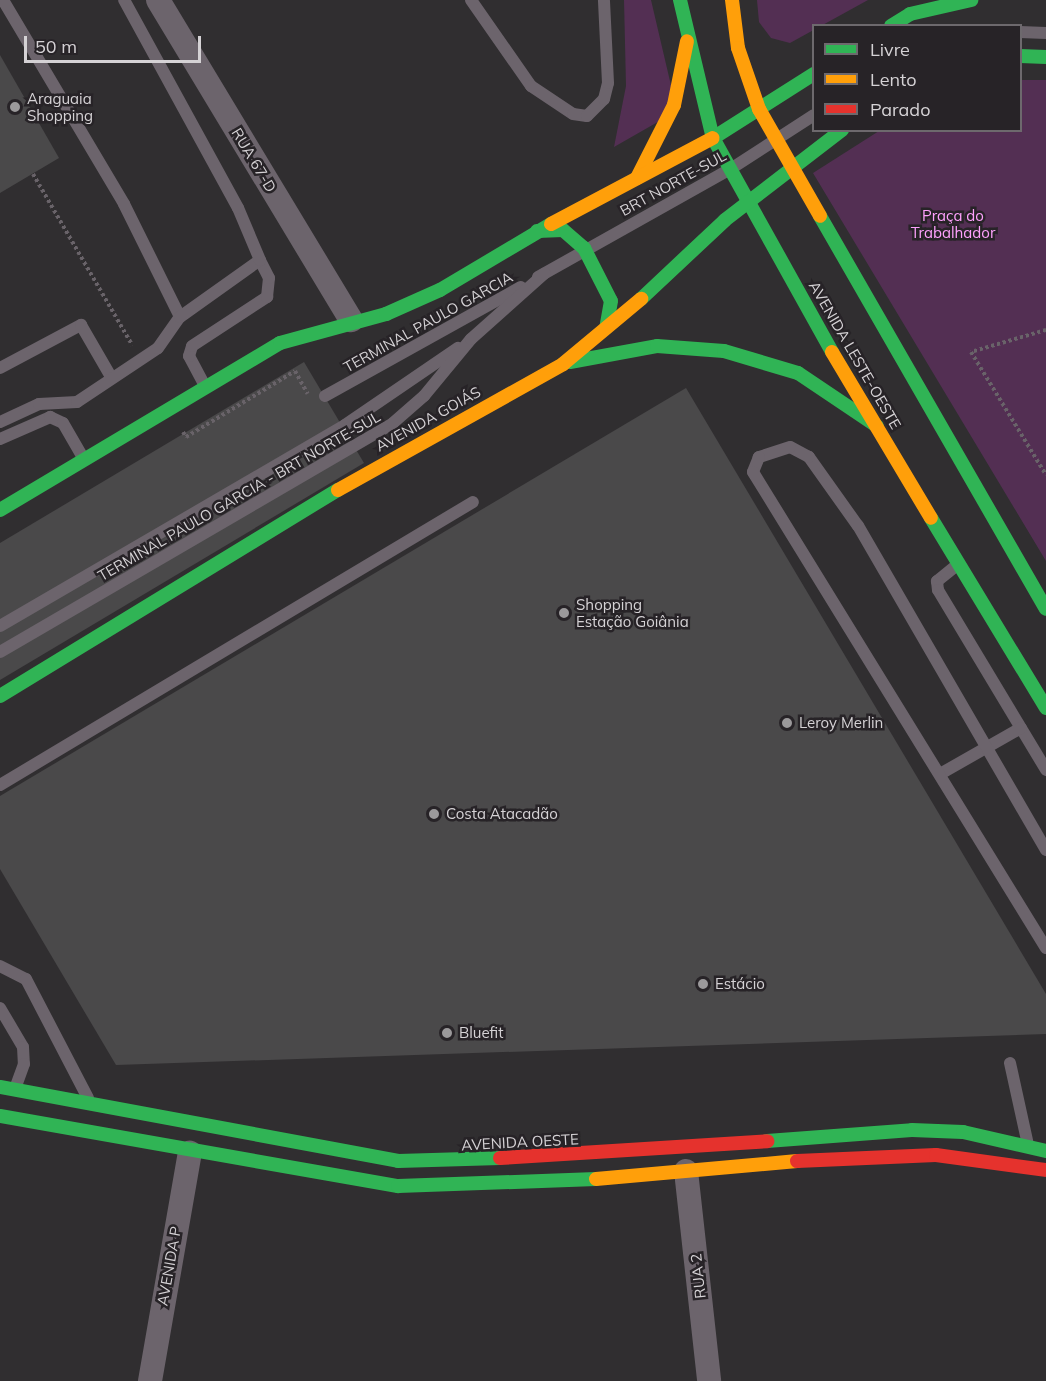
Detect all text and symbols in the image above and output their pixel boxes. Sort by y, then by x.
scale bar [27,24,204,62]
legend [812,24,1022,132]
text: 50 m [35,35,77,58]
text: Livre [870,38,910,61]
text: Lento [870,68,917,91]
place label: Araguaia Shopping [27,89,93,124]
text: Parado [870,98,930,121]
marker: Araguaia Shopping [8,100,22,114]
street label: RUA 67-D [228,125,280,195]
street label: BRT NORTE-SUL [617,146,729,220]
park label: Praça do Trabalhador [911,206,995,241]
street label: TERMINAL PAULO GARCIA [340,268,516,376]
street label: AVENIDA LESTE-OESTE [805,278,905,432]
street label: AVENIDA GOIÁS [372,383,484,455]
street label: TERMINAL PAULO GARCIA - BRT NORTE-SUL [94,407,384,585]
place label: Shopping Estação Goiânia [576,595,689,630]
marker: Shopping Estação Goiânia [557,606,571,620]
place label: Leroy Merlin [799,714,883,732]
marker: Leroy Merlin [780,716,794,730]
place label: Costa Atacadão [446,805,558,823]
marker: Costa Atacadão [427,807,441,821]
place label: Estácio [715,975,765,993]
marker: Estácio [696,977,710,991]
place label: Bluefit [459,1024,503,1042]
marker: Bluefit [440,1026,454,1040]
street label: AVENIDA OESTE [461,1130,579,1154]
street label: AVENIDA P [153,1225,185,1307]
street label: RUA 2 [687,1253,709,1299]

